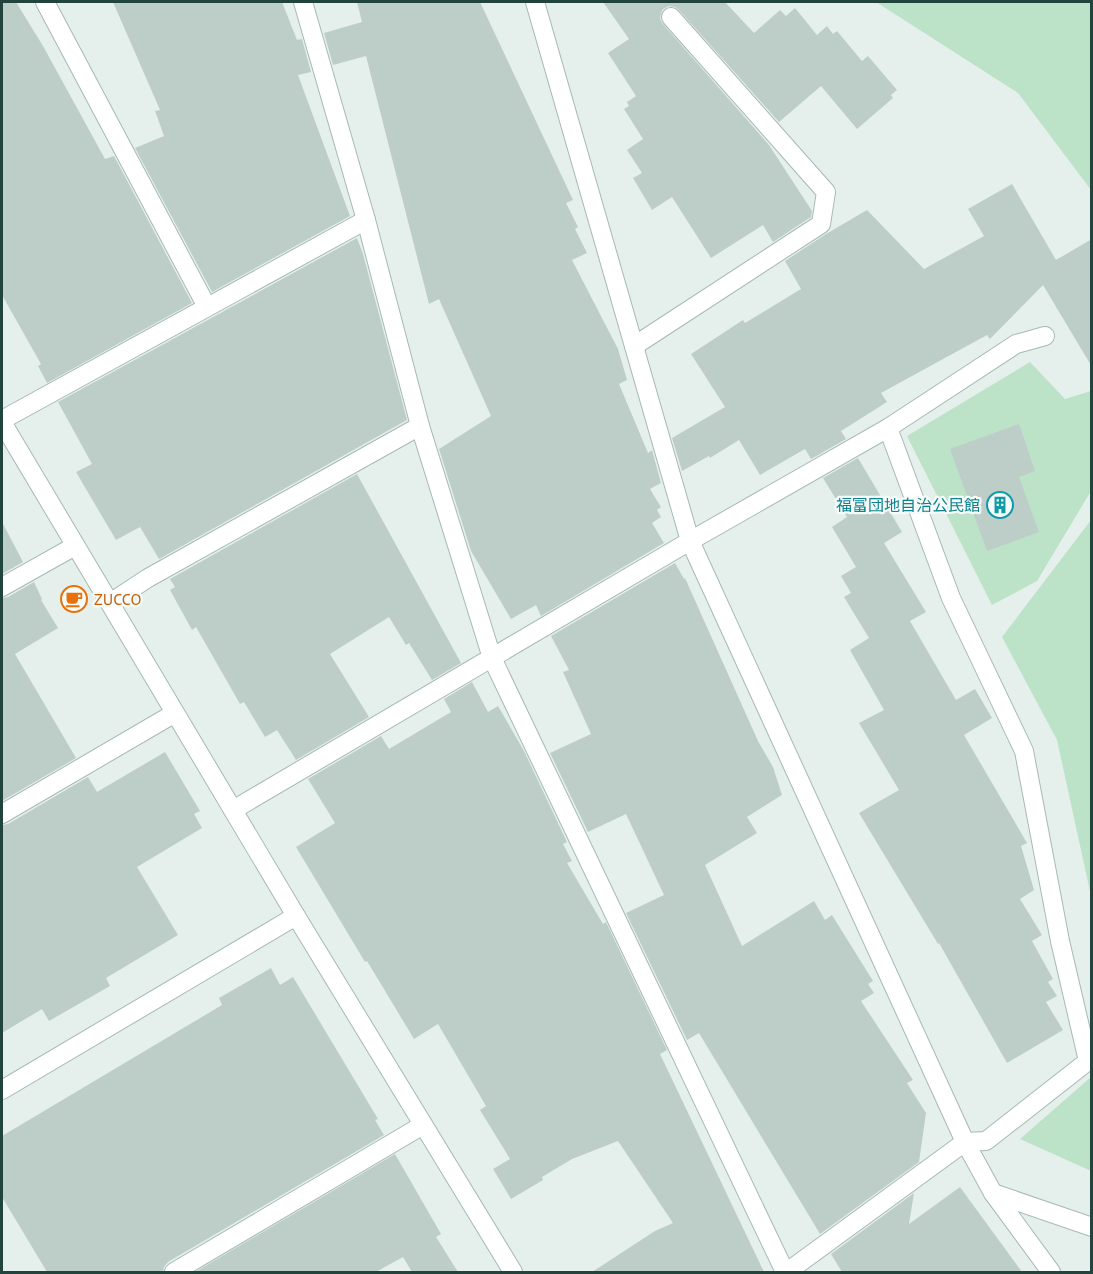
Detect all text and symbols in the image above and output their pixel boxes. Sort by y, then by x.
building icon: 福富団地自治公民館 [985,490,1015,520]
place label: 福富団地自治公民館 [836,495,980,515]
cafe icon: ZUCCO [59,584,89,614]
place label: ZUCCO [94,589,142,609]

